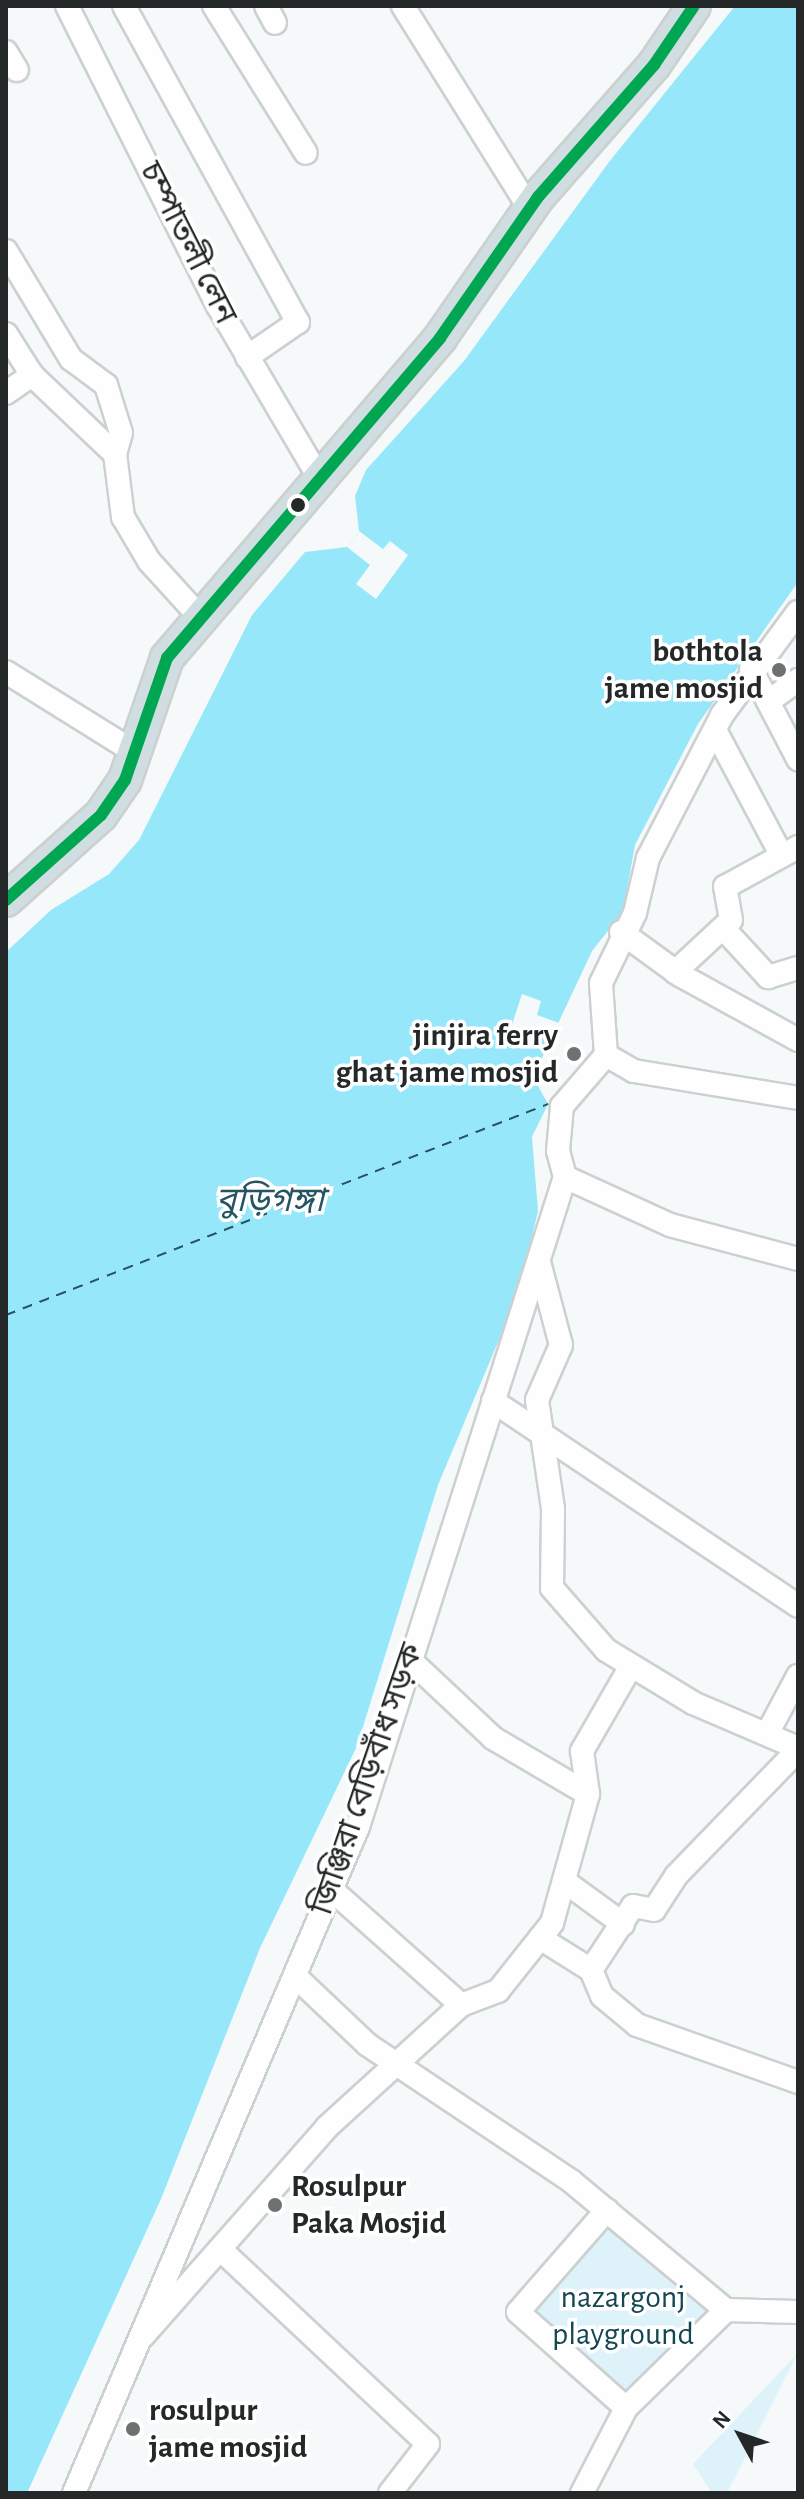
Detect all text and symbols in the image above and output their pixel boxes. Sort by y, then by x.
street label: চম্পাতলী লেন [131,156,245,330]
unlabelled marker [290,497,306,513]
place label: bothtola jame mosjid [605,633,763,708]
marker: bothtola jame mosjid [770,661,788,679]
place label: jinjira ferry ghat jame mosjid [336,1017,558,1092]
marker: jinjira ferry ghat jame mosjid [565,1045,583,1063]
water label: বুড়িগঙ্গা [216,1182,324,1222]
street label: জিঞ্জিরা বেড়িবাঁধ সড়ক [303,1638,431,1920]
place label: Rosulpur Paka Mosjid [291,2168,446,2243]
marker: Rosulpur Paka Mosjid [266,2196,284,2214]
park label: nazargonj playground [552,2279,694,2354]
place label: rosulpur jame mosjid [149,2392,307,2467]
north arrow [700,2395,780,2475]
text: N [708,2407,735,2433]
marker: rosulpur jame mosjid [124,2420,142,2438]

